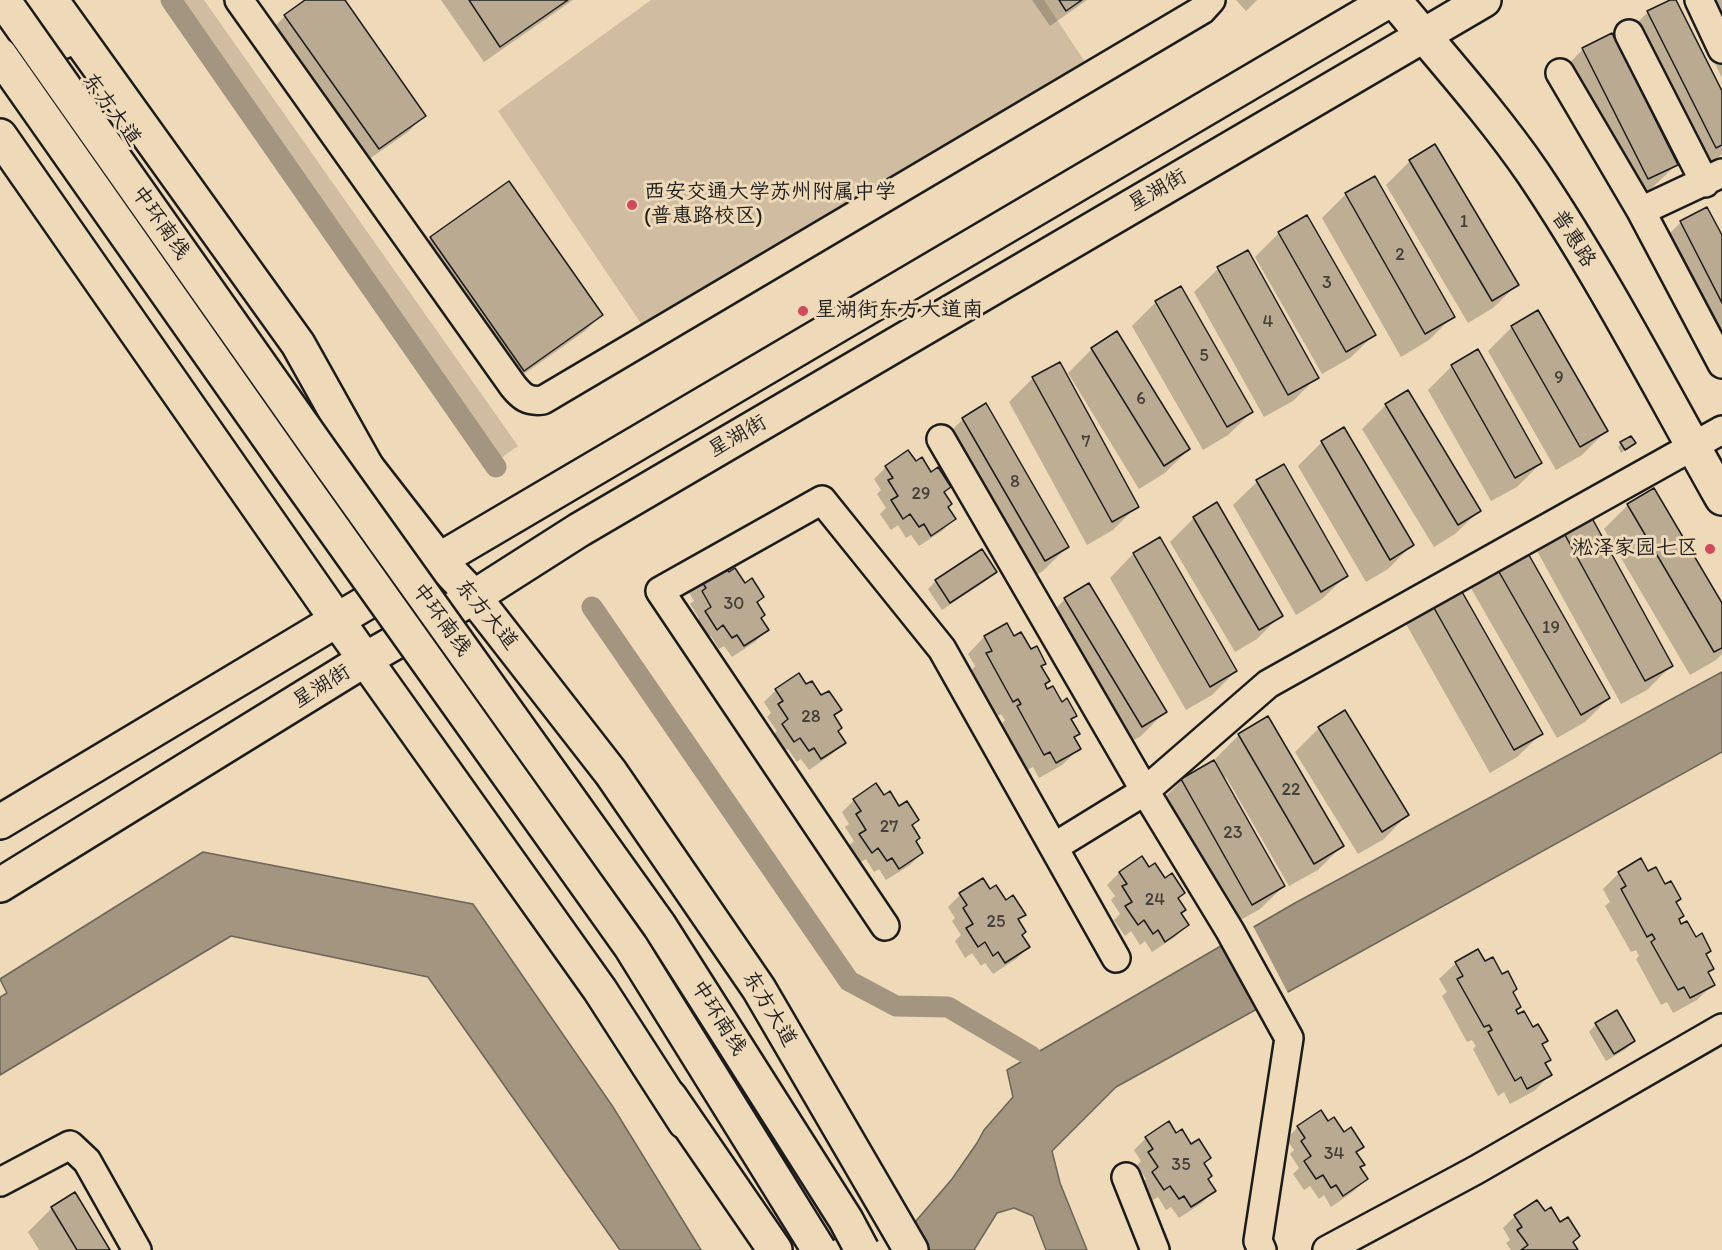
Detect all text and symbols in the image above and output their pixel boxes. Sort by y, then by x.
street label: 东方大道 [76,69,146,151]
street label: 星湖街 [1124,164,1192,218]
place label: 西安交通大学苏州附属中学 (普惠路校区) [644,180,896,230]
street label: 中环南线 [126,181,194,265]
marker: 西安交通大学苏州附属中学 (普惠路校区) [625,198,639,212]
street label: 普惠路 [1546,206,1600,272]
house number: 1 [1460,211,1468,233]
house number: 2 [1395,244,1405,266]
house number: 3 [1322,272,1332,294]
place label: 星湖街东方大道南 [815,298,983,324]
marker: 星湖街东方大道南 [796,304,810,318]
house number: 4 [1263,311,1273,333]
house number: 5 [1199,345,1209,367]
house number: 9 [1554,367,1564,389]
house number: 6 [1136,388,1146,410]
street label: 星湖街 [704,410,772,464]
house number: 7 [1082,431,1090,453]
house number: 8 [1010,471,1020,493]
house number: 29 [912,483,930,505]
place label: 淞泽家园七区 [1572,536,1698,562]
marker: 淞泽家园七区 [1703,542,1717,556]
street label: 东方大道 [449,575,523,655]
street label: 中环南线 [406,579,476,661]
house number: 30 [724,593,744,615]
house number: 19 [1542,617,1560,639]
street label: 星湖街 [289,660,355,714]
house number: 28 [801,706,821,728]
house number: 22 [1282,779,1300,801]
house number: 27 [880,816,898,838]
house number: 23 [1223,822,1243,844]
house number: 24 [1145,889,1165,911]
house number: 25 [987,911,1005,933]
street label: 东方大道 [737,967,801,1051]
street label: 中环南线 [685,976,751,1060]
house number: 34 [1324,1143,1344,1165]
house number: 35 [1171,1154,1191,1176]

